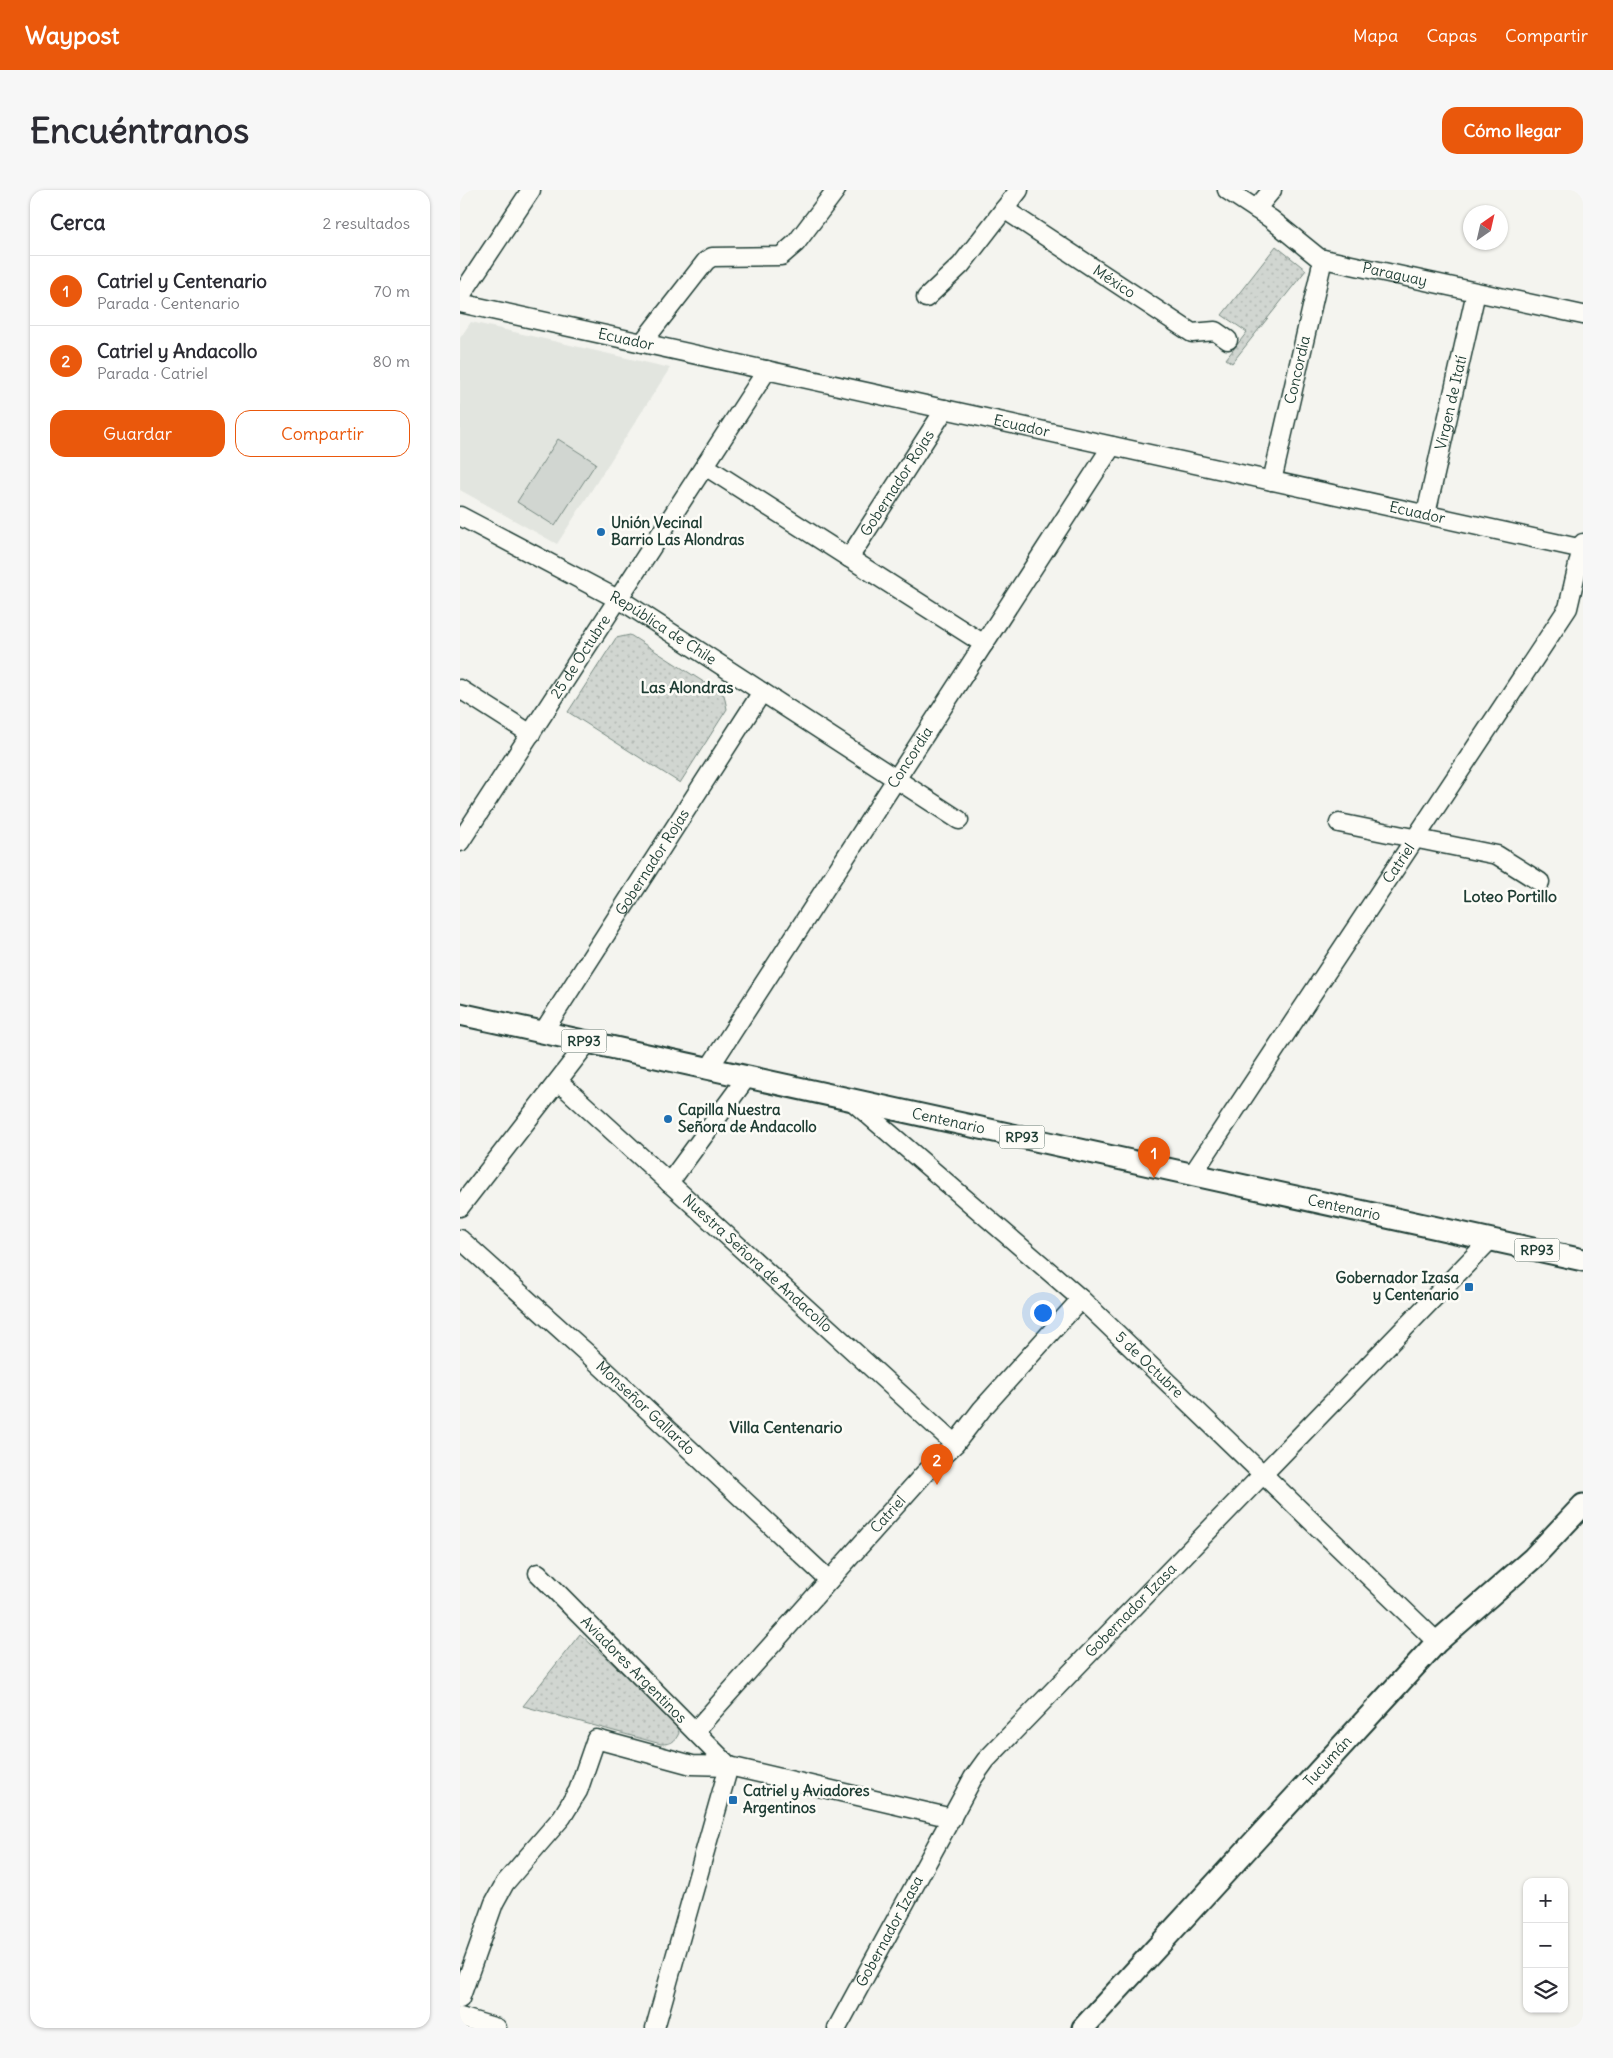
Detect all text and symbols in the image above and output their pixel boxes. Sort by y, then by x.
text: Waypost [25,20,119,50]
text: Mapa [1353,24,1398,47]
text: Capas [1426,24,1477,47]
text: Compartir [1505,24,1588,47]
button: Cómo llegar [1442,107,1583,154]
text: Encuéntranos [30,108,249,152]
north arrow [1463,205,1508,250]
text: Cerca [50,209,105,236]
text: 2 resultados [322,213,410,233]
street label: Paraguay [1361,258,1429,290]
street label: México [1090,260,1139,302]
text: Catriel y Centenario [97,269,267,293]
text: 1 [63,281,69,301]
text: 70 m [374,281,410,301]
text: Parada · Centenario [97,293,240,313]
street label: Ecuador [596,324,656,354]
street label: Concordia [1280,333,1314,406]
text: Catriel y Andacollo [97,339,257,363]
text: 2 [62,351,70,371]
text: 80 m [372,351,410,371]
street label: Virgen de Itatí [1431,354,1470,452]
text: Parada · Catriel [97,363,208,383]
button: Guardar [50,410,225,457]
button: Compartir [235,410,410,457]
street label: Ecuador [992,410,1052,441]
street label: Gobernador Rojas [856,426,938,540]
street label: Ecuador [1388,497,1447,528]
place label: Unión Vecinal Barrio Las Alondras [611,513,744,549]
marker: Unión Vecinal Barrio Las Alondras [595,526,607,538]
street label: República de Chile [607,587,720,669]
street label: 25 de Octubre [546,611,614,702]
district label: Las Alondras [640,677,734,697]
street label: Concordia [883,722,937,792]
street label: Gobernador Rojas [611,805,693,919]
street label: Catriel [1378,839,1418,887]
district label: Loteo Portillo [1463,886,1557,906]
road number: RP93 [562,1029,606,1052]
place label: Capilla Nuestra Señora de Andacollo [678,1100,817,1136]
street label: Centenario [910,1103,987,1138]
marker: Capilla Nuestra Señora de Andacollo [662,1113,674,1125]
road number: RP93 [1000,1126,1044,1149]
pin: 1 [1138,1137,1170,1178]
street label: Nuestra Señora de Andacollo [679,1190,837,1336]
street label: Centenario [1306,1190,1382,1224]
road number: RP93 [1514,1238,1560,1262]
place label: Gobernador Izasa y Centenario [1336,1268,1460,1305]
marker: Gobernador Izasa y Centenario [1463,1281,1475,1293]
your location [1030,1300,1056,1326]
street label: 5 de Octubre [1111,1327,1188,1402]
street label: Monseñor Gallardo [592,1357,699,1459]
district label: Villa Centenario [730,1417,842,1437]
pin: 2 [921,1444,953,1485]
street label: Catriel [866,1491,909,1537]
street label: Gobernador Izasa [1081,1559,1181,1661]
street label: Aviadores Argentinos [577,1612,691,1727]
street label: Tucumán [1299,1731,1356,1790]
place label: Catriel y Aviadores Argentinos [743,1781,870,1818]
marker: Catriel y Aviadores Argentinos [727,1794,739,1806]
street label: Gobernador Izasa [851,1872,927,1990]
map controls [1523,1878,1568,2013]
button: + [1523,1878,1568,1923]
button: − [1523,1923,1568,1968]
button: layers [1523,1968,1568,2013]

